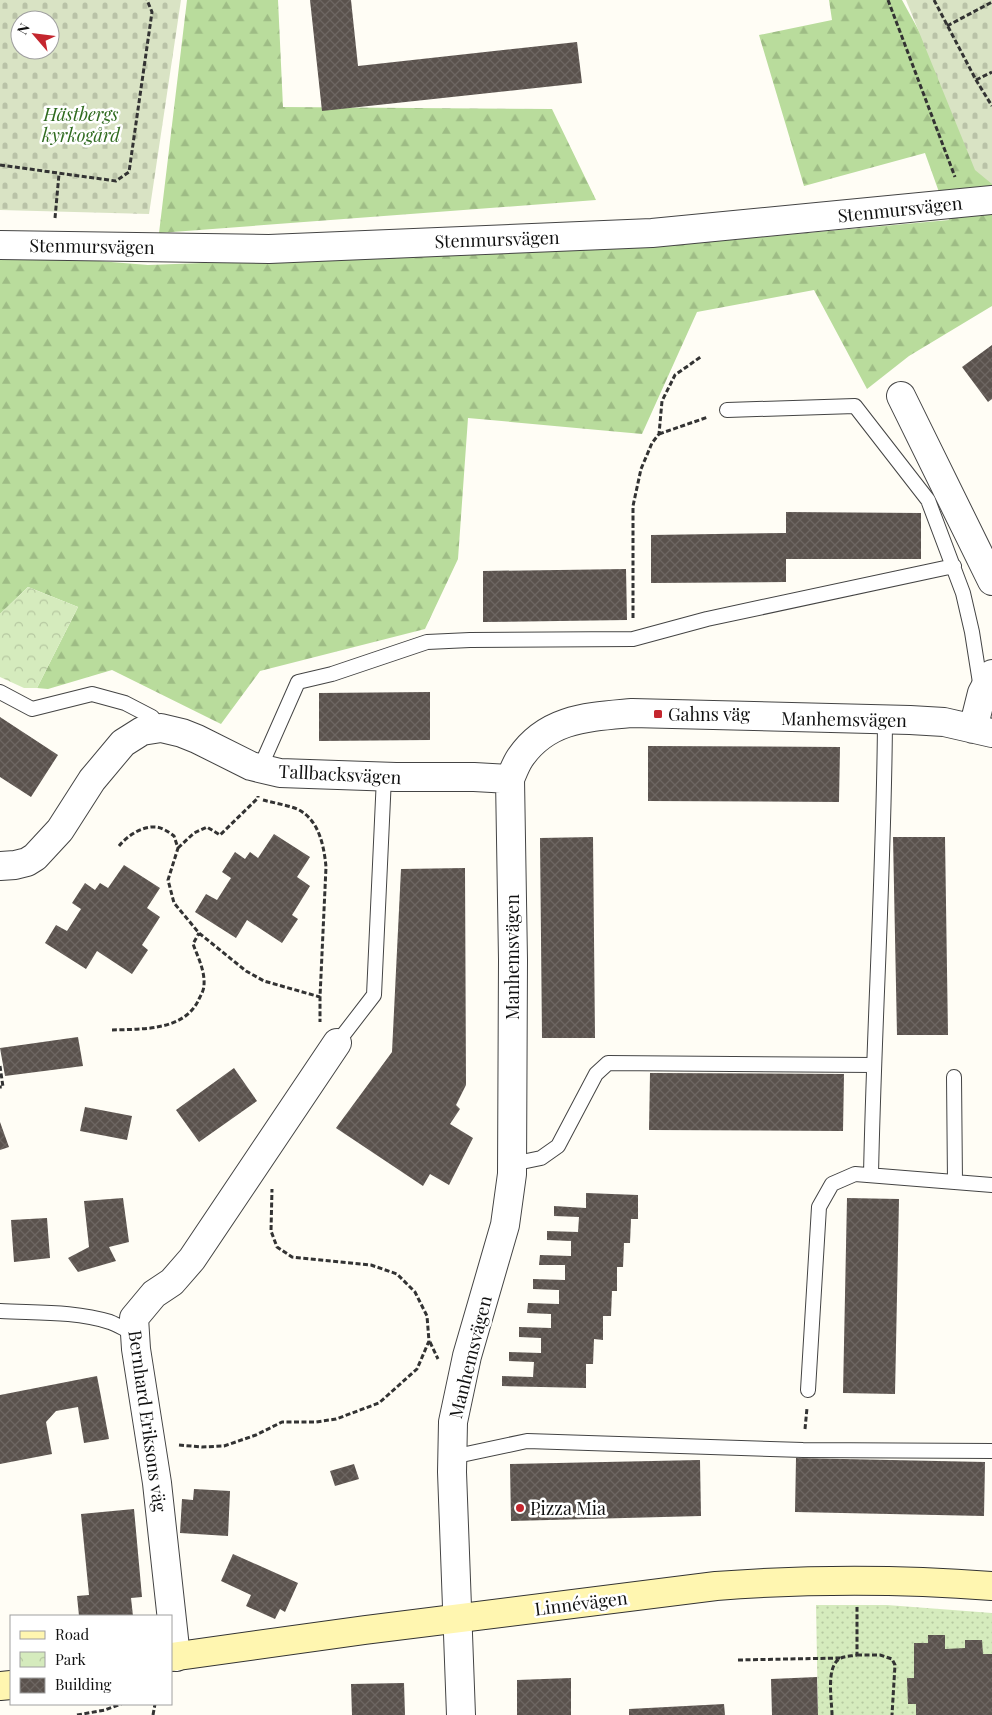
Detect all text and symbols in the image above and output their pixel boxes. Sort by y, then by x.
north arrow [10,10,60,60]
text: N [12,20,34,38]
park label: Hästbergs kyrkogård [41,102,121,147]
street label: Stenmursvägen [836,190,964,227]
street label: Stenmursvägen [434,225,560,253]
street label: Stenmursvägen [29,233,155,259]
place label: Gahns väg [668,702,751,726]
street label: Manhemsvägen [781,706,907,732]
marker: Gahns väg [652,708,664,720]
street label: Tallbacksvägen [278,759,402,789]
street label: Manhemsvägen [500,894,524,1020]
street label: Manhemsvägen [443,1293,497,1421]
street label: Bernhard Eriksons väg [123,1329,173,1514]
place label: Pizza Mia [530,1496,606,1520]
marker: Pizza Mia [514,1502,526,1514]
street label: Linnévägen [533,1585,629,1621]
legend [10,1615,172,1705]
text: Road [55,1624,89,1644]
text: Park [55,1649,87,1669]
text: Building [55,1674,112,1694]

